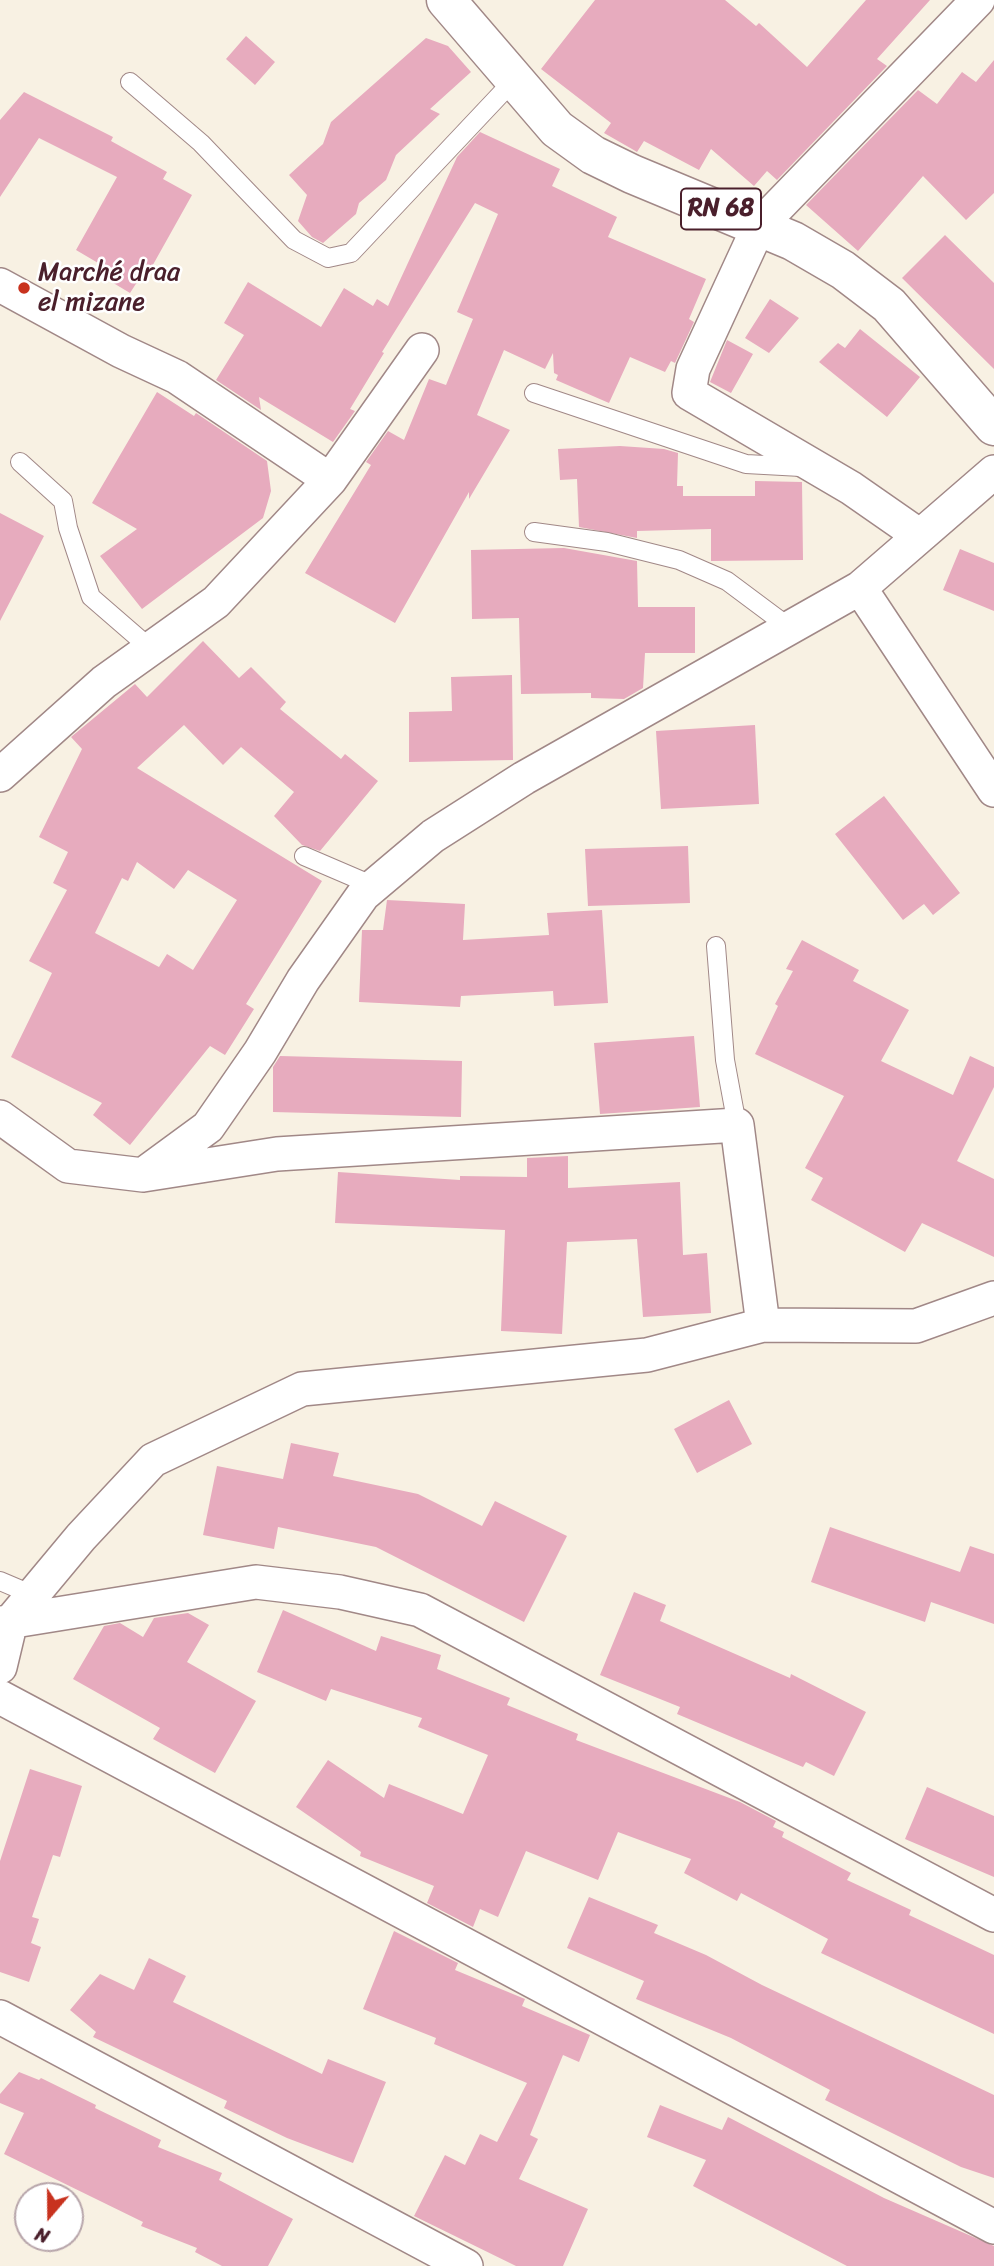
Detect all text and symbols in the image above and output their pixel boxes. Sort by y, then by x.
road number: RN 68 [681,188,761,230]
place label: Marché draa el mizane [38,257,180,318]
marker: Marché draa el mizane [16,280,32,296]
north arrow [14,2182,84,2252]
text: N [31,2218,54,2253]

